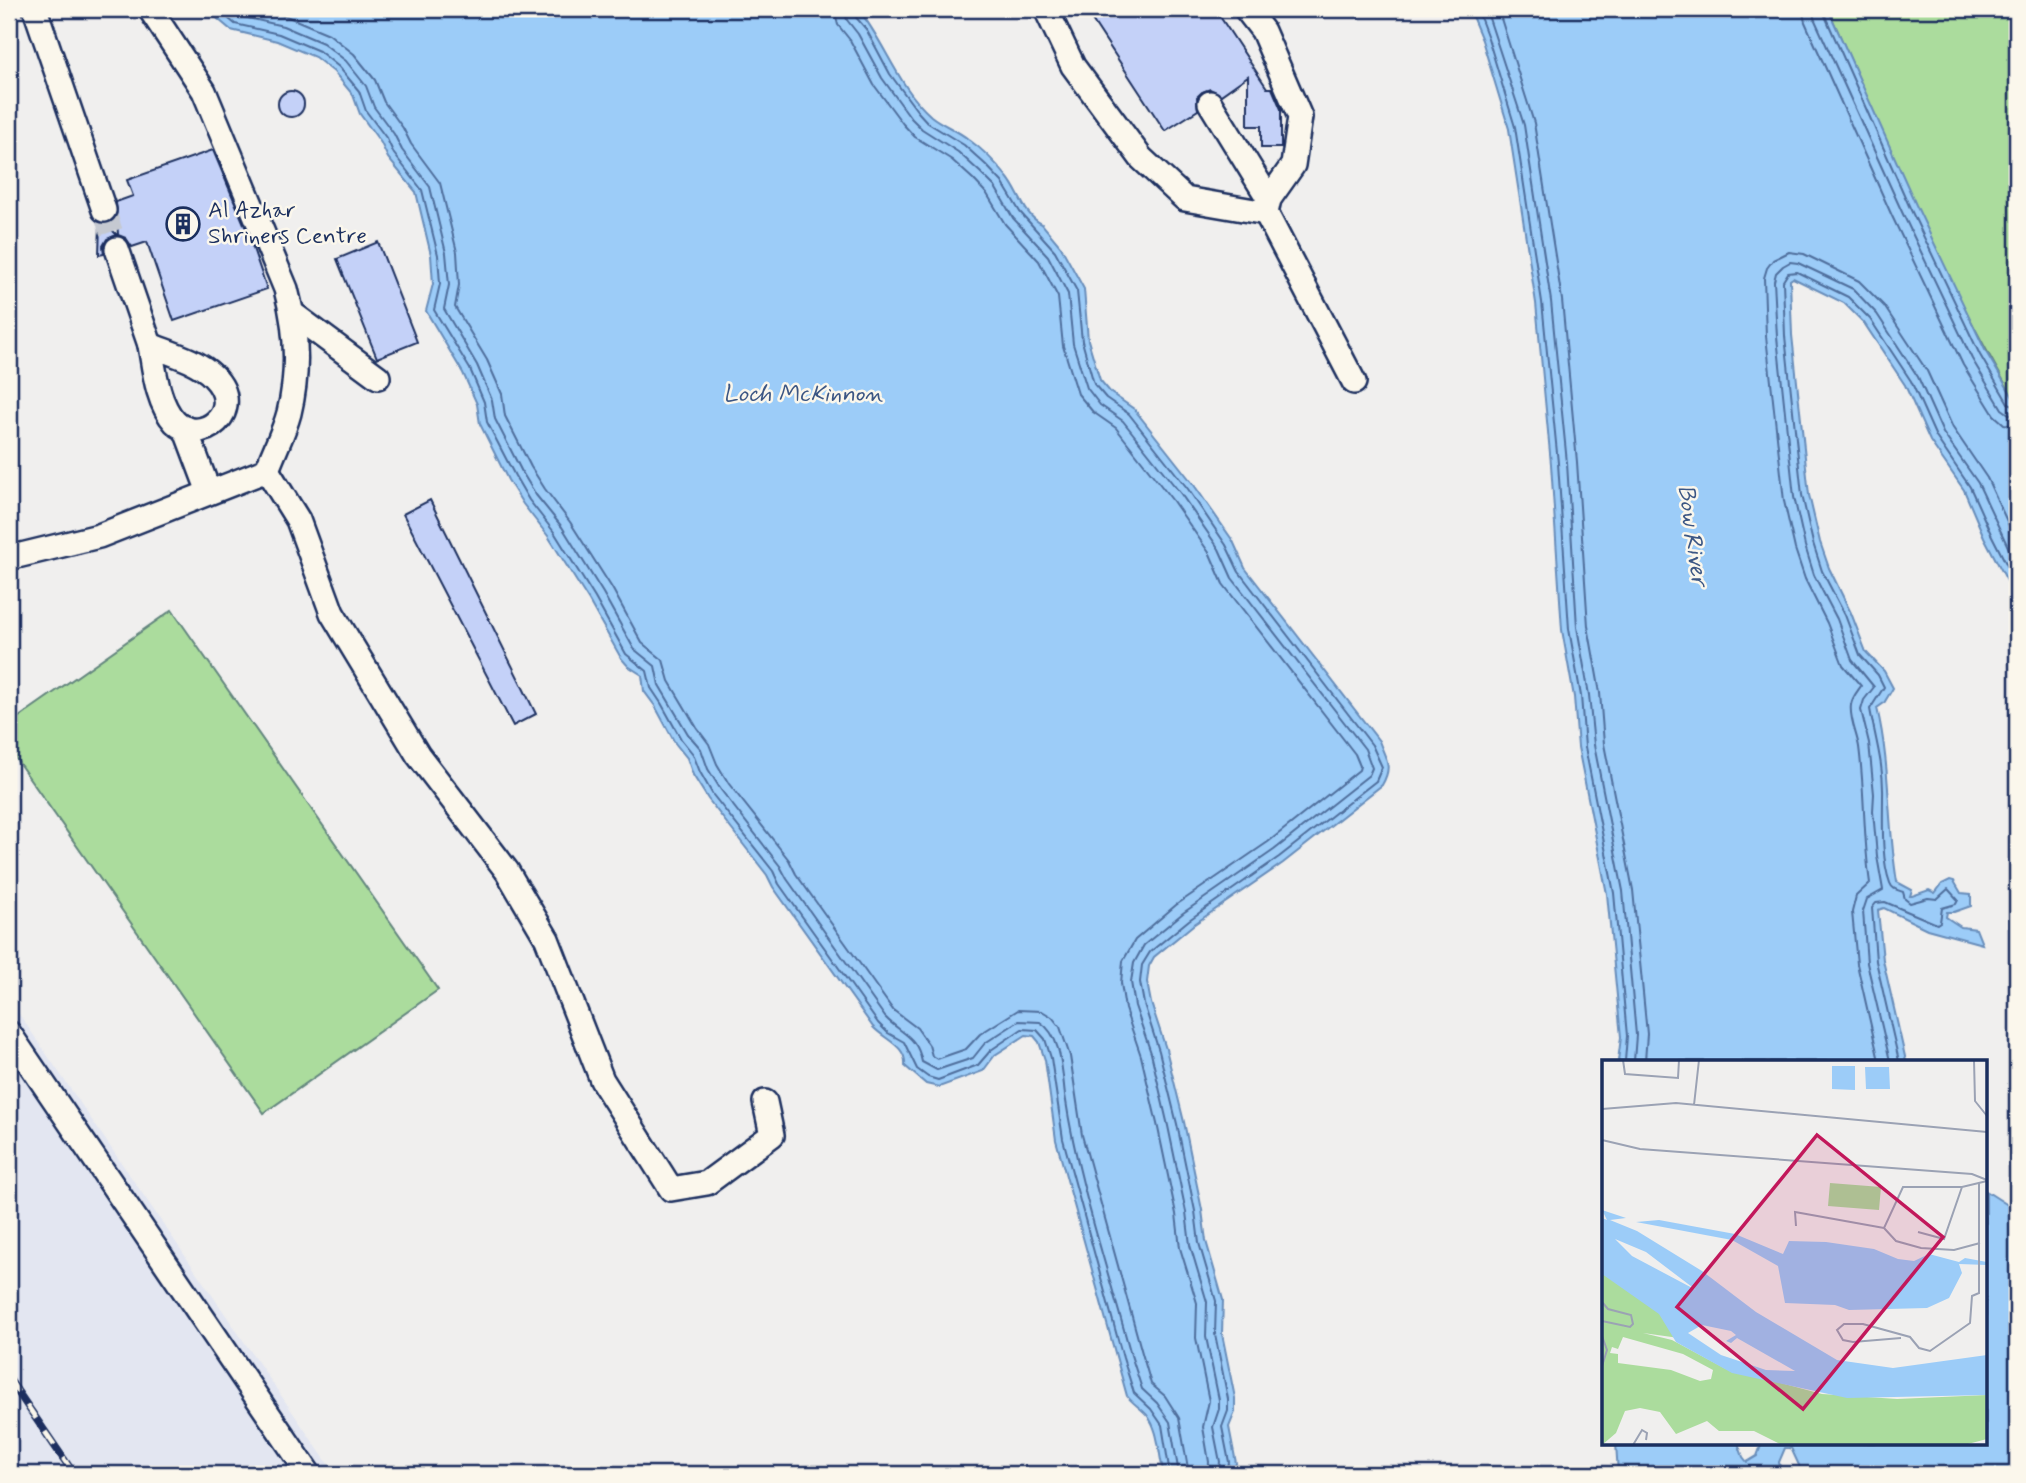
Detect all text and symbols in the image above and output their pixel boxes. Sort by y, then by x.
place label: Al Azhar Shriners Centre [208,196,367,252]
building icon: Al Azhar Shriners Centre [164,205,202,243]
water label: Loch McKinnon [723,379,883,410]
water label: Bow River [1670,483,1715,590]
inset map [1602,1060,1988,1444]

